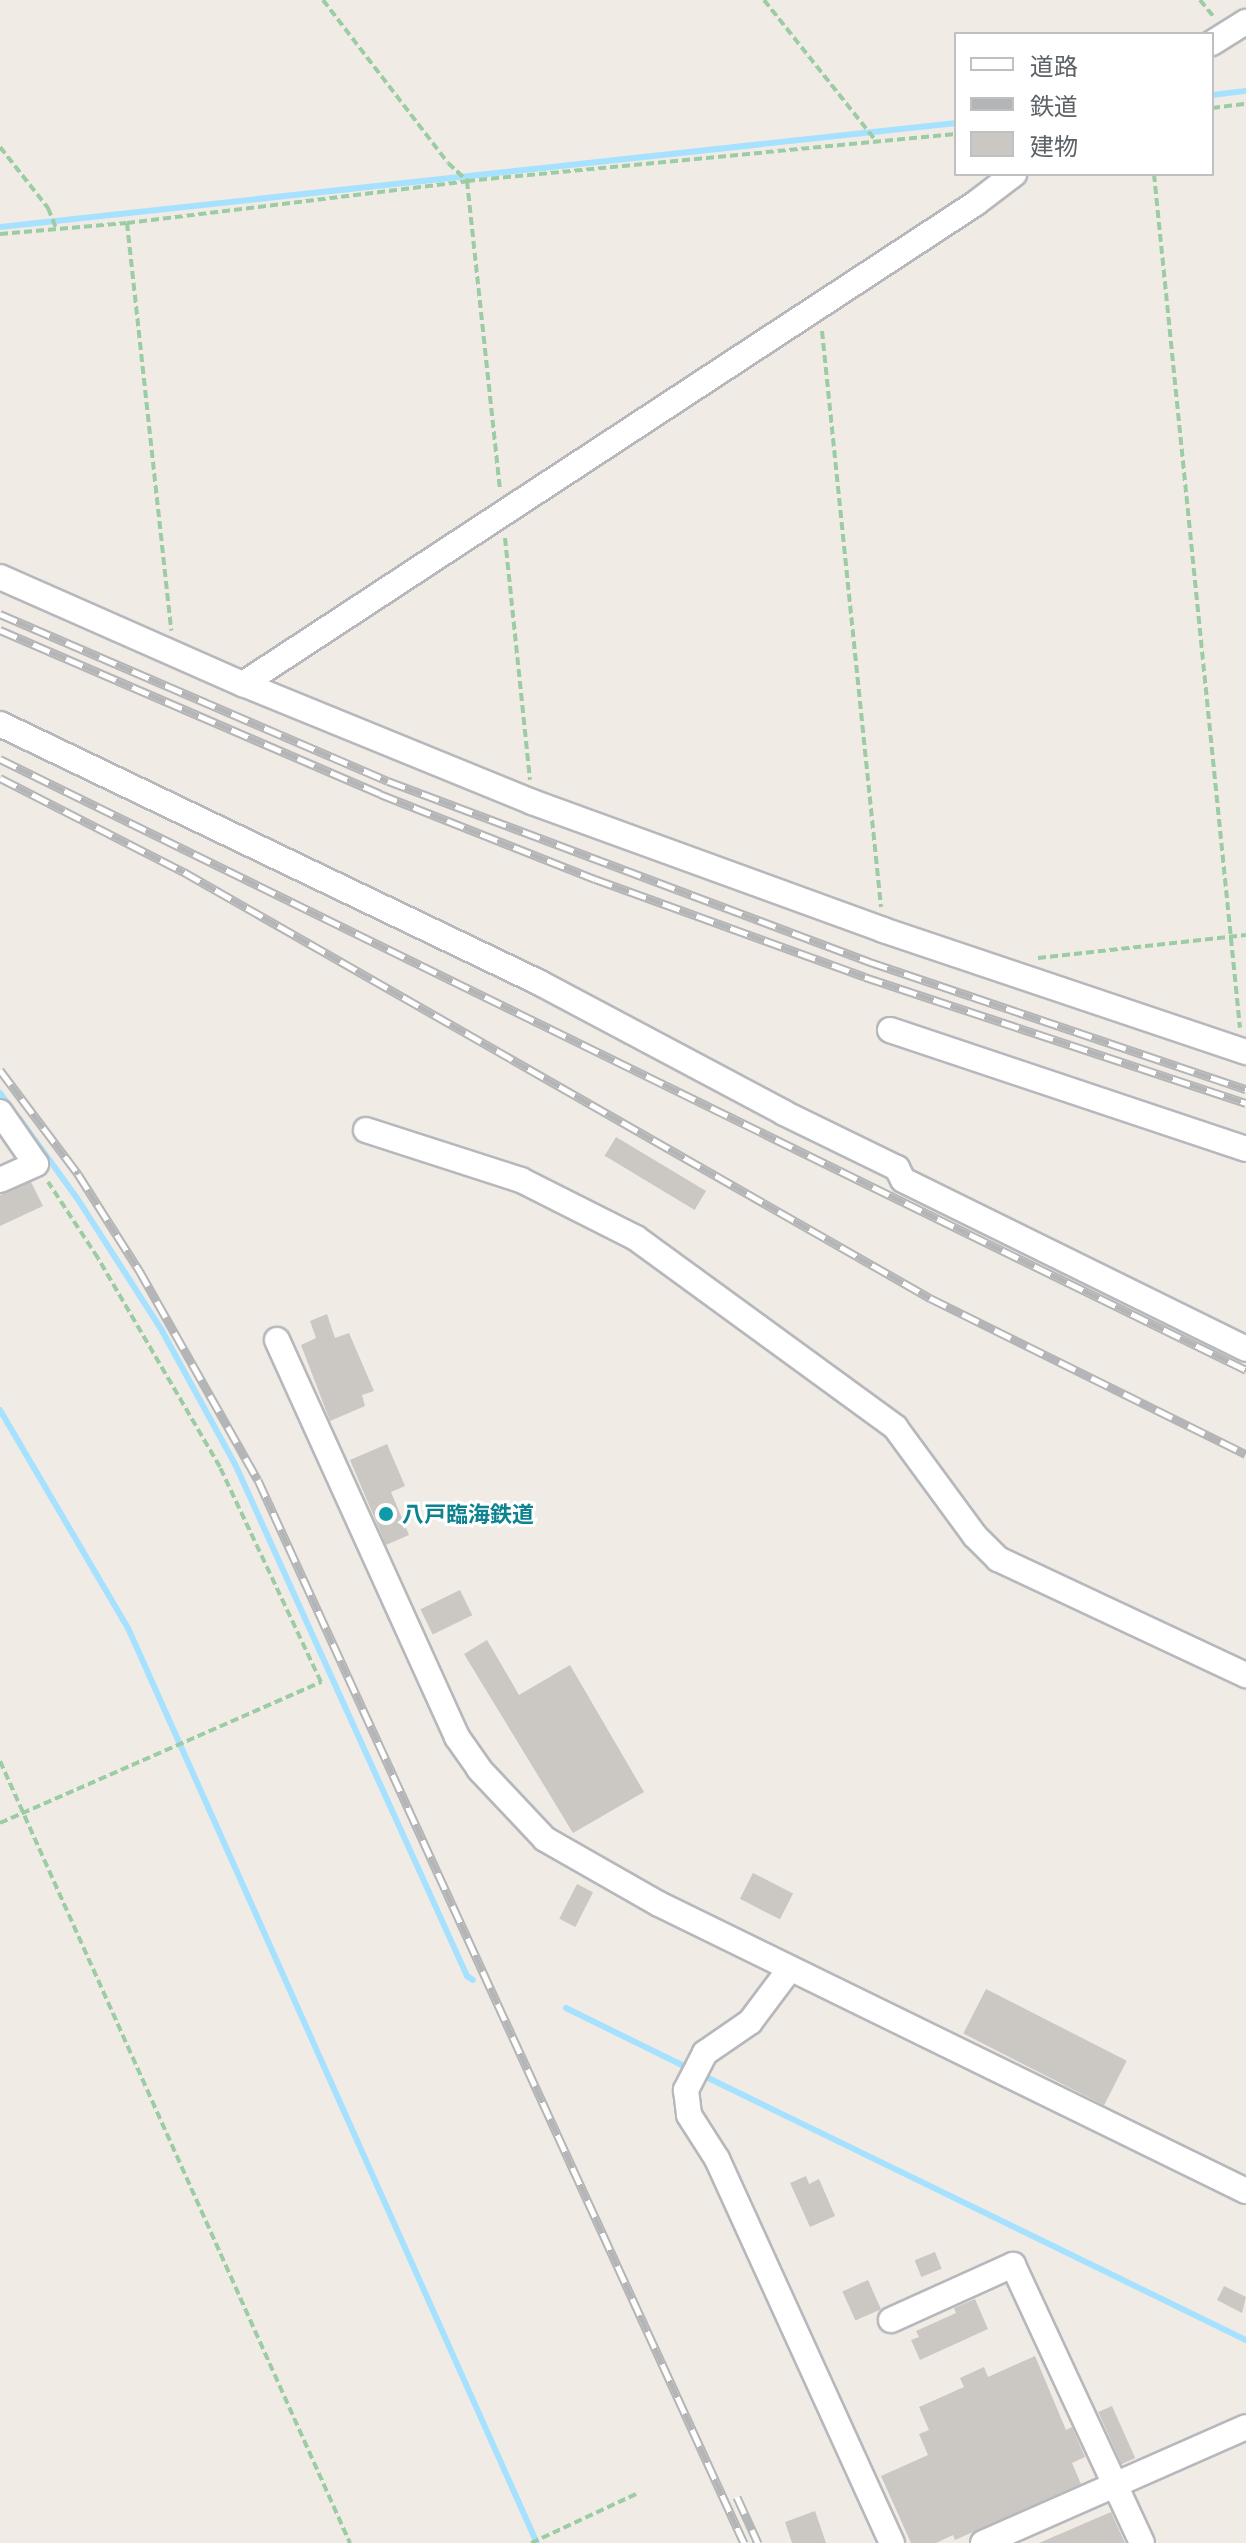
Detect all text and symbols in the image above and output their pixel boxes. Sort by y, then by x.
legend [954,32,1214,176]
text: 道路 [1030,53,1078,80]
text: 鉄道 [1030,93,1078,120]
text: 建物 [1030,133,1078,160]
place label: 八戸臨海鉄道 [402,1501,534,1527]
marker: 八戸臨海鉄道 [377,1505,395,1523]

